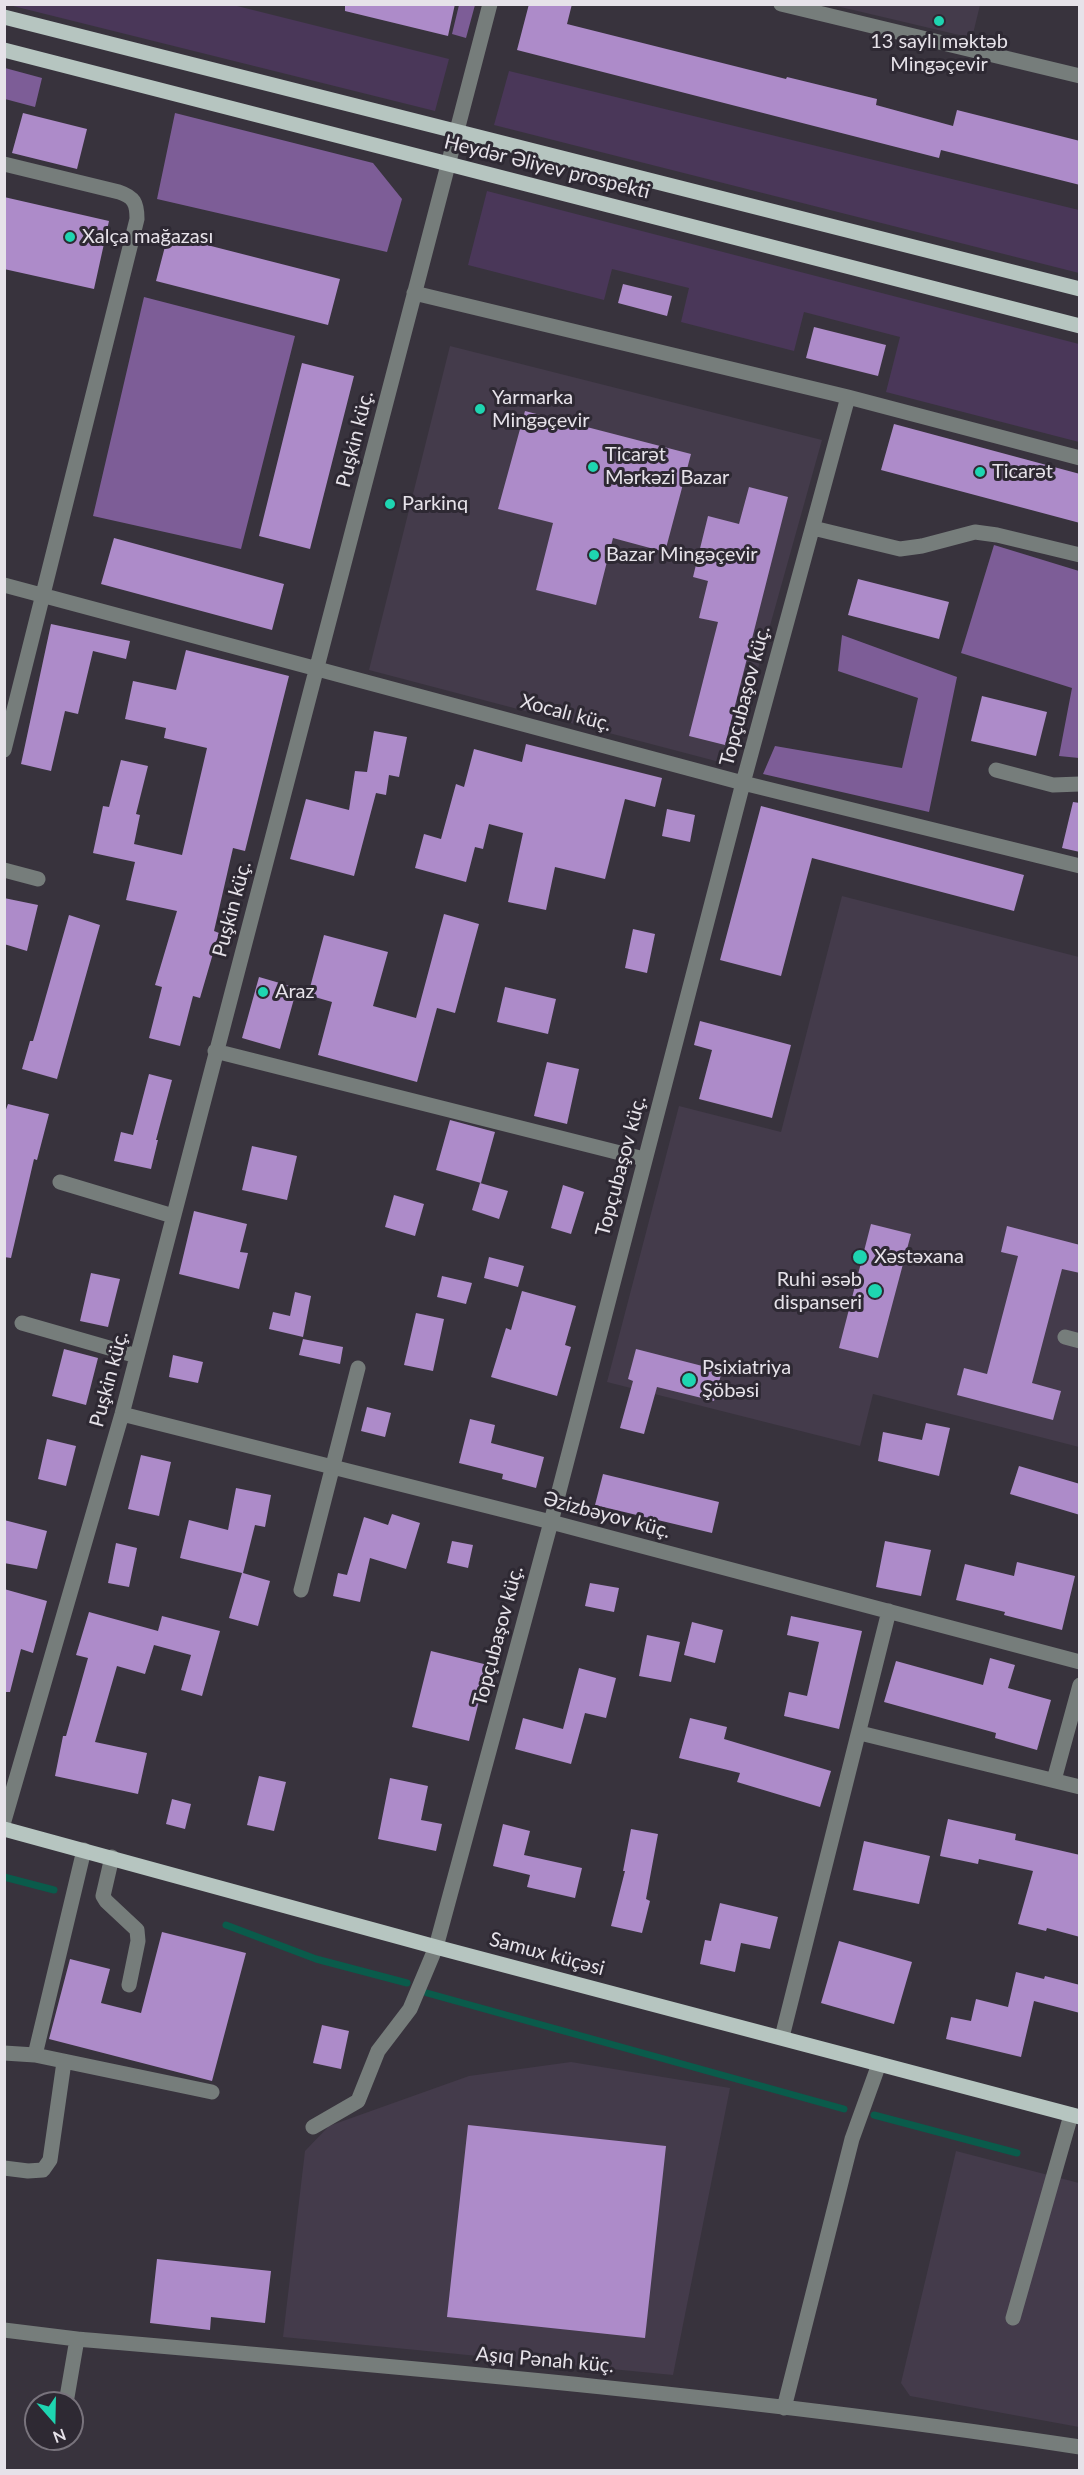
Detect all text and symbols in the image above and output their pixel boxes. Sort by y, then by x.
marker: 13 saylı məktəb Mingəçevir [932,14,946,28]
place label: 13 saylı məktəb Mingəçevir [870,30,1008,77]
street label: Heydər Əliyev prospekti [442,130,652,204]
place label: Xalça mağazası [82,225,213,249]
marker: Xalça mağazası [63,230,77,244]
place label: Yarmarka Mingəçevir [492,386,589,433]
street label: Puşkin küç. [331,388,379,490]
marker: Yarmarka Mingəçevir [473,402,487,416]
place label: Ticarət Mərkəzi Bazar [605,443,729,490]
marker: Ticarət Mərkəzi Bazar [586,460,600,474]
place label: Ticarət [992,460,1053,484]
marker: Ticarət [973,465,987,479]
place label: Parkinq [402,492,468,516]
marker: Parkinq [383,497,397,511]
place label: Bazar Mingəçevir [606,543,758,567]
marker: Bazar Mingəçevir [587,548,601,562]
street label: Topçubaşov küç. [715,623,775,769]
street label: Xocalı küç. [518,689,614,737]
street label: Puşkin küç. [208,858,256,960]
place label: Araz [275,980,315,1004]
marker: Araz [256,985,270,999]
street label: Topçubaşov küç. [591,1093,651,1239]
place label: Xəstəxana [874,1245,964,1269]
marker: Xəstəxana [851,1248,869,1266]
place label: Ruhi əsəb dispanseri [774,1268,862,1315]
marker: Ruhi əsəb dispanseri [866,1282,884,1300]
street label: Puşkin küç. [85,1328,133,1430]
place label: Psixiatriya Şöbəsi [702,1356,791,1403]
marker: Psixiatriya Şöbəsi [680,1371,698,1389]
street label: Əzizbəyov küç. [541,1487,673,1543]
street label: Topçubaşov küç. [468,1563,528,1709]
street label: Samux küçəsi [487,1927,607,1981]
street label: Aşıq Pənah küç. [475,2342,615,2378]
north arrow [24,2391,84,2451]
text: N [51,2425,69,2448]

